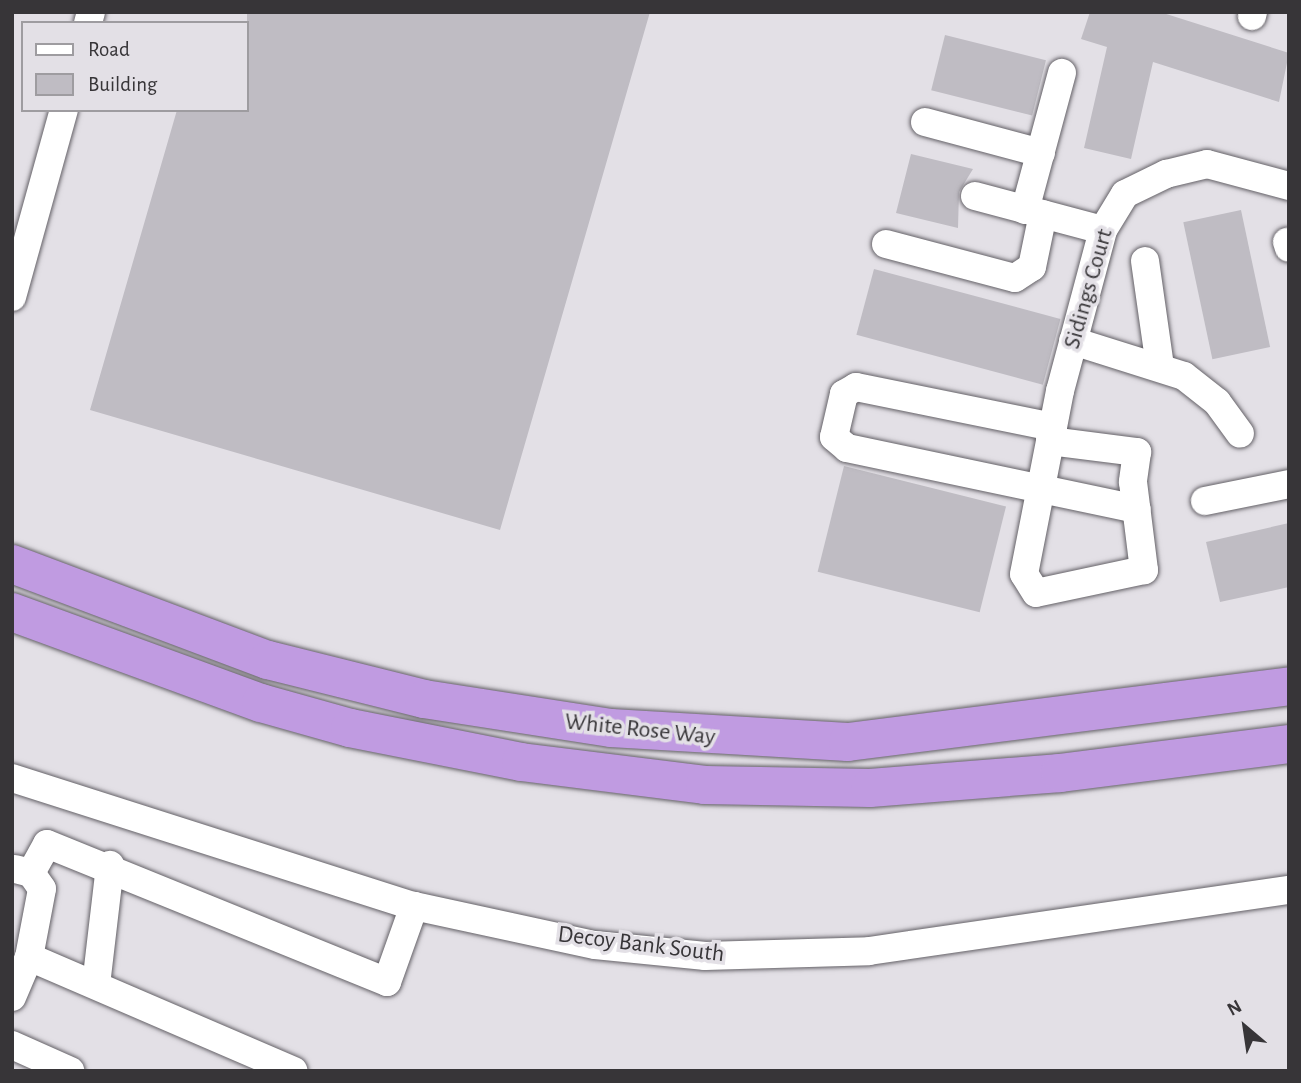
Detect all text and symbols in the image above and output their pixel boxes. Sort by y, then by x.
legend [21,21,248,112]
text: Road [88,39,130,60]
text: Building [88,74,157,95]
street label: Sidings Court [1058,226,1120,352]
street label: White Rose Way [563,708,717,752]
street label: Decoy Bank South [556,921,726,969]
north arrow [1210,992,1280,1062]
text: N [1224,997,1245,1020]

